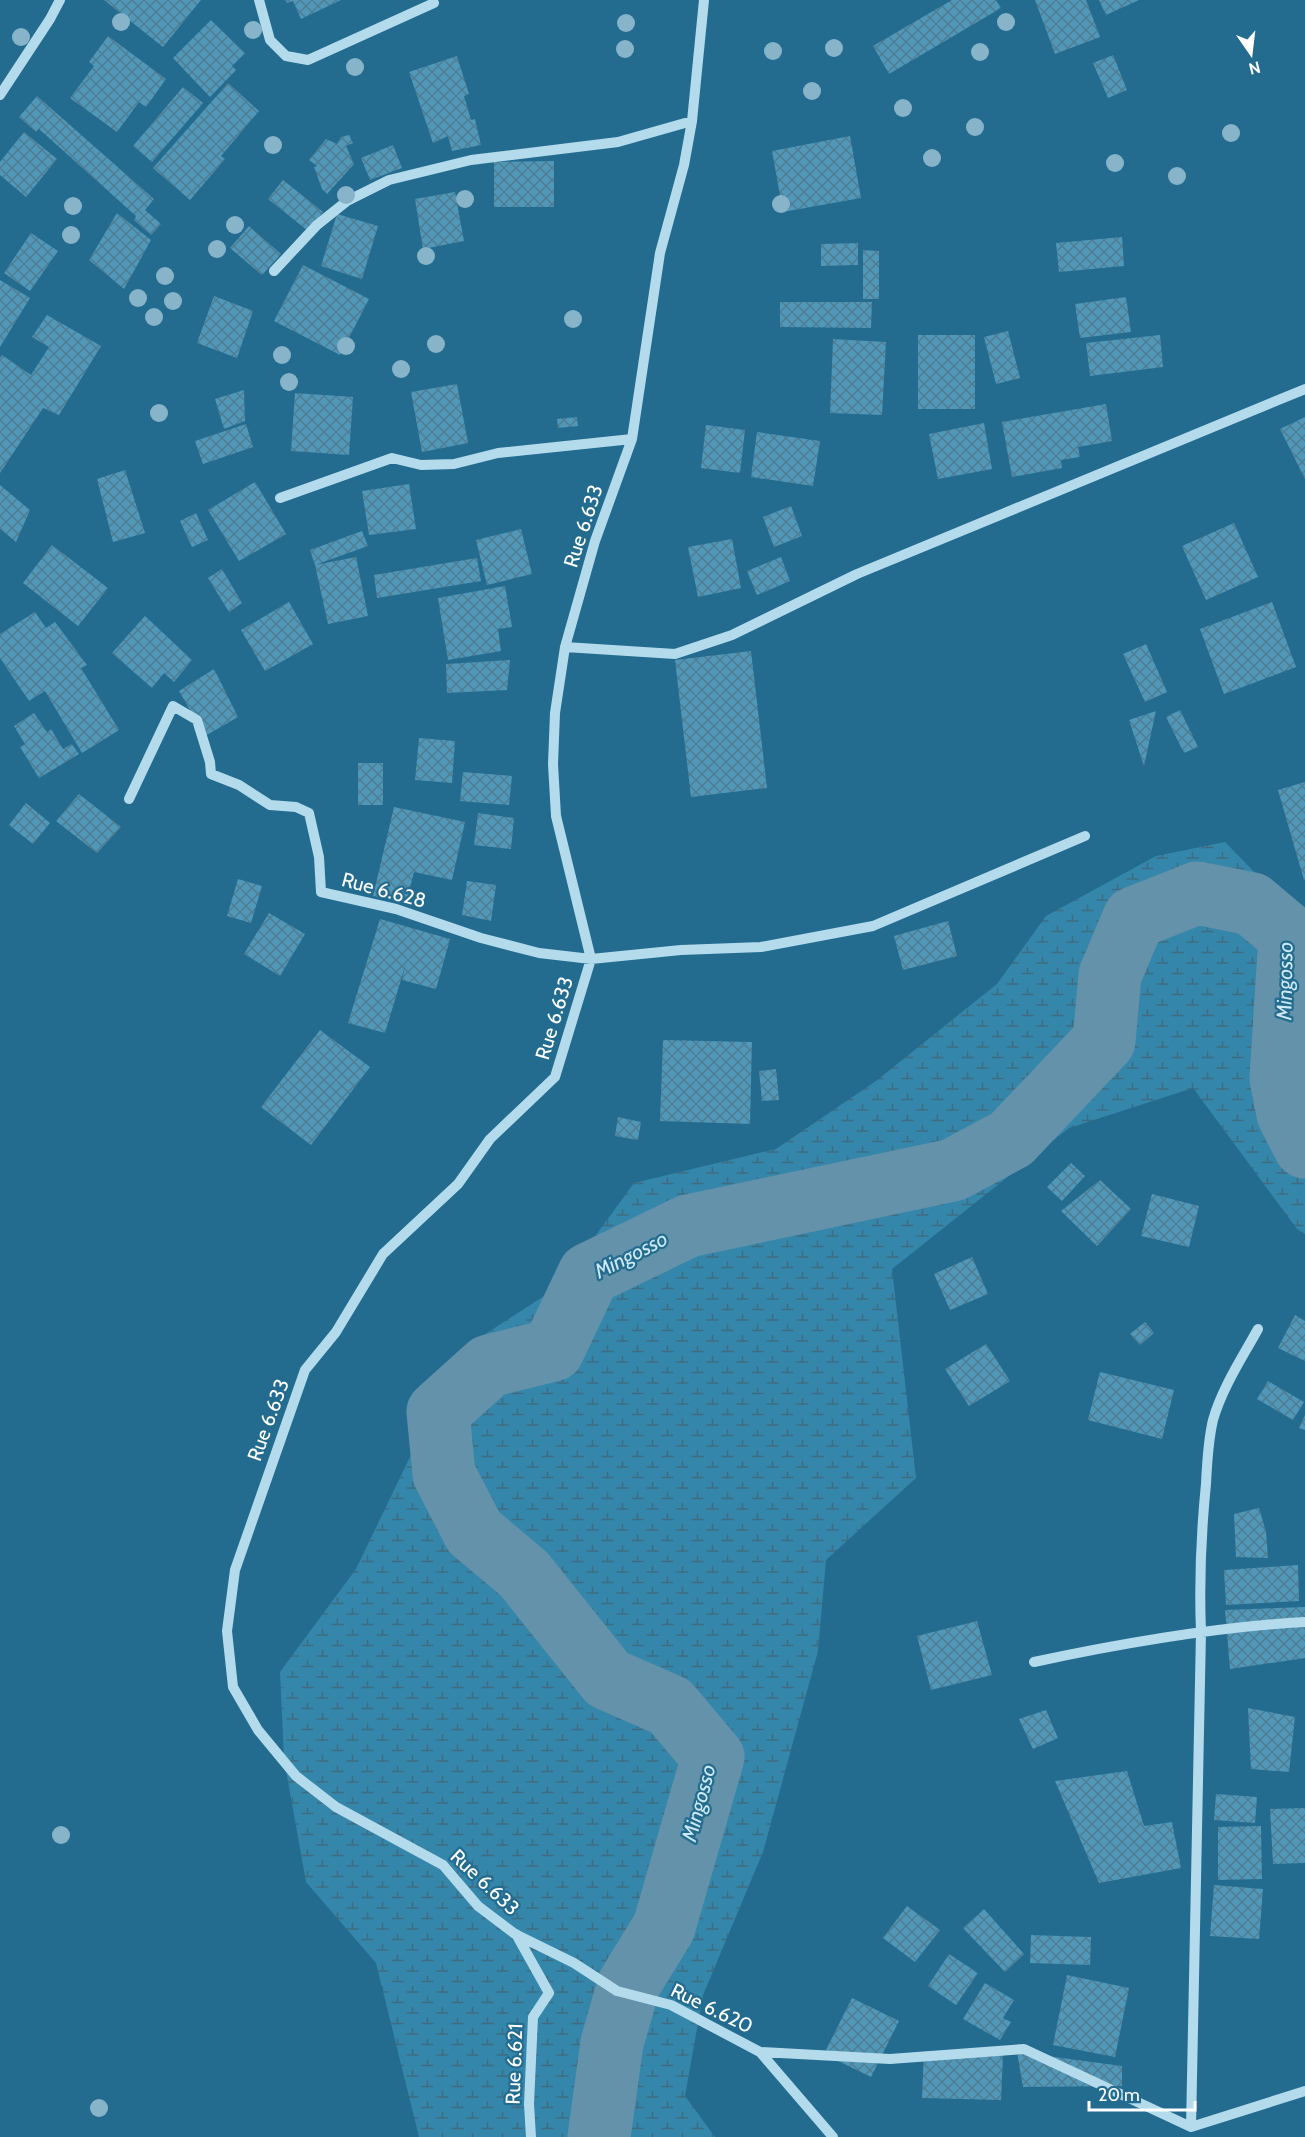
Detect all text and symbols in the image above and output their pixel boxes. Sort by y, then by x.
north arrow [1221,24,1281,84]
text: N [1247,57,1262,79]
street label: Rue 6.633 [558,482,608,570]
street label: Rue 6.628 [339,867,429,913]
water label: Mingosso [1271,942,1298,1021]
street label: Rue 6.633 [530,974,578,1062]
water label: Mingosso [589,1226,671,1284]
street label: Rue 6.633 [242,1376,294,1464]
water label: Mingosso [676,1762,721,1845]
street label: Rue 6.633 [446,1844,524,1920]
street label: Rue 6.620 [667,1978,757,2038]
street label: Rue 6.621 [501,2023,527,2105]
scale bar [1089,2074,1196,2112]
text: 20 m [1098,2084,1140,2106]

